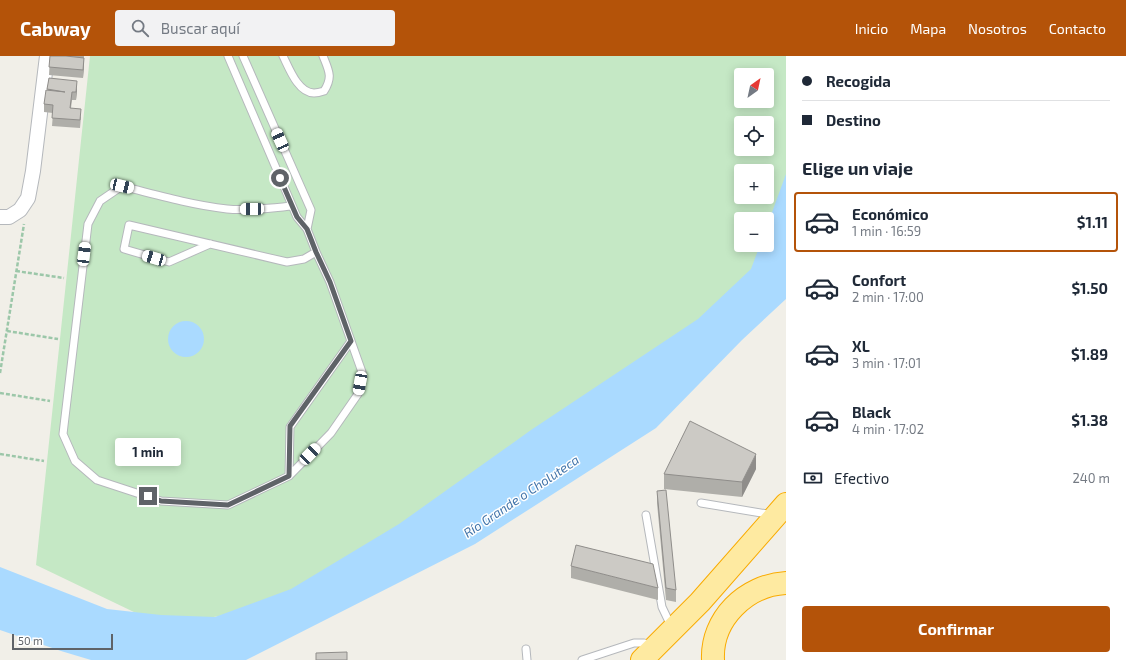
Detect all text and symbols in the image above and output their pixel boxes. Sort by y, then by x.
search box [115,10,395,46]
text: Cabway [20,17,91,40]
icon: search [129,17,151,39]
text: Buscar aquí [161,19,240,37]
text: Inicio [855,20,888,37]
text: Mapa [910,20,946,37]
text: Nosotros [968,20,1027,37]
text: Contacto [1049,20,1106,37]
north arrow [734,68,774,108]
map controls [734,68,774,252]
text: Recogida [826,72,891,90]
text: Destino [826,111,881,129]
button: locate [734,116,774,156]
car [270,127,290,153]
text: Elige un viaje [802,157,913,179]
button: + [734,164,774,204]
route start [271,169,289,187]
car [109,177,135,195]
car [240,203,264,215]
icon: car [804,204,840,240]
text: Económico [852,205,929,223]
button: − [734,212,774,252]
text: $1.11 [1077,213,1108,231]
text: 1 min · 16:59 [852,223,921,239]
car [77,241,91,267]
car [141,249,167,267]
icon: car [804,270,840,306]
text: Confort [852,271,906,289]
text: $1.50 [1071,279,1108,297]
text: 2 min · 17:00 [852,289,924,305]
icon: car [804,336,840,372]
text: XL [852,337,870,355]
text: $1.89 [1071,345,1108,363]
text: 3 min · 17:01 [852,355,921,371]
car [352,370,368,396]
icon: car [804,402,840,438]
text: Black [852,403,891,421]
text: $1.38 [1071,411,1108,429]
text: 4 min · 17:02 [852,421,924,437]
callout: 1 min [115,438,181,466]
car [297,441,323,467]
text: 1 min [132,444,164,460]
water label: Río Grande o Choluteca [460,451,582,541]
icon: cash [802,467,824,489]
text: Efectivo [834,469,889,487]
text: 240 m [1073,470,1110,486]
route end [139,487,157,505]
button: Confirmar [802,606,1110,652]
scale bar [12,632,113,651]
text: 50 m [18,634,43,647]

